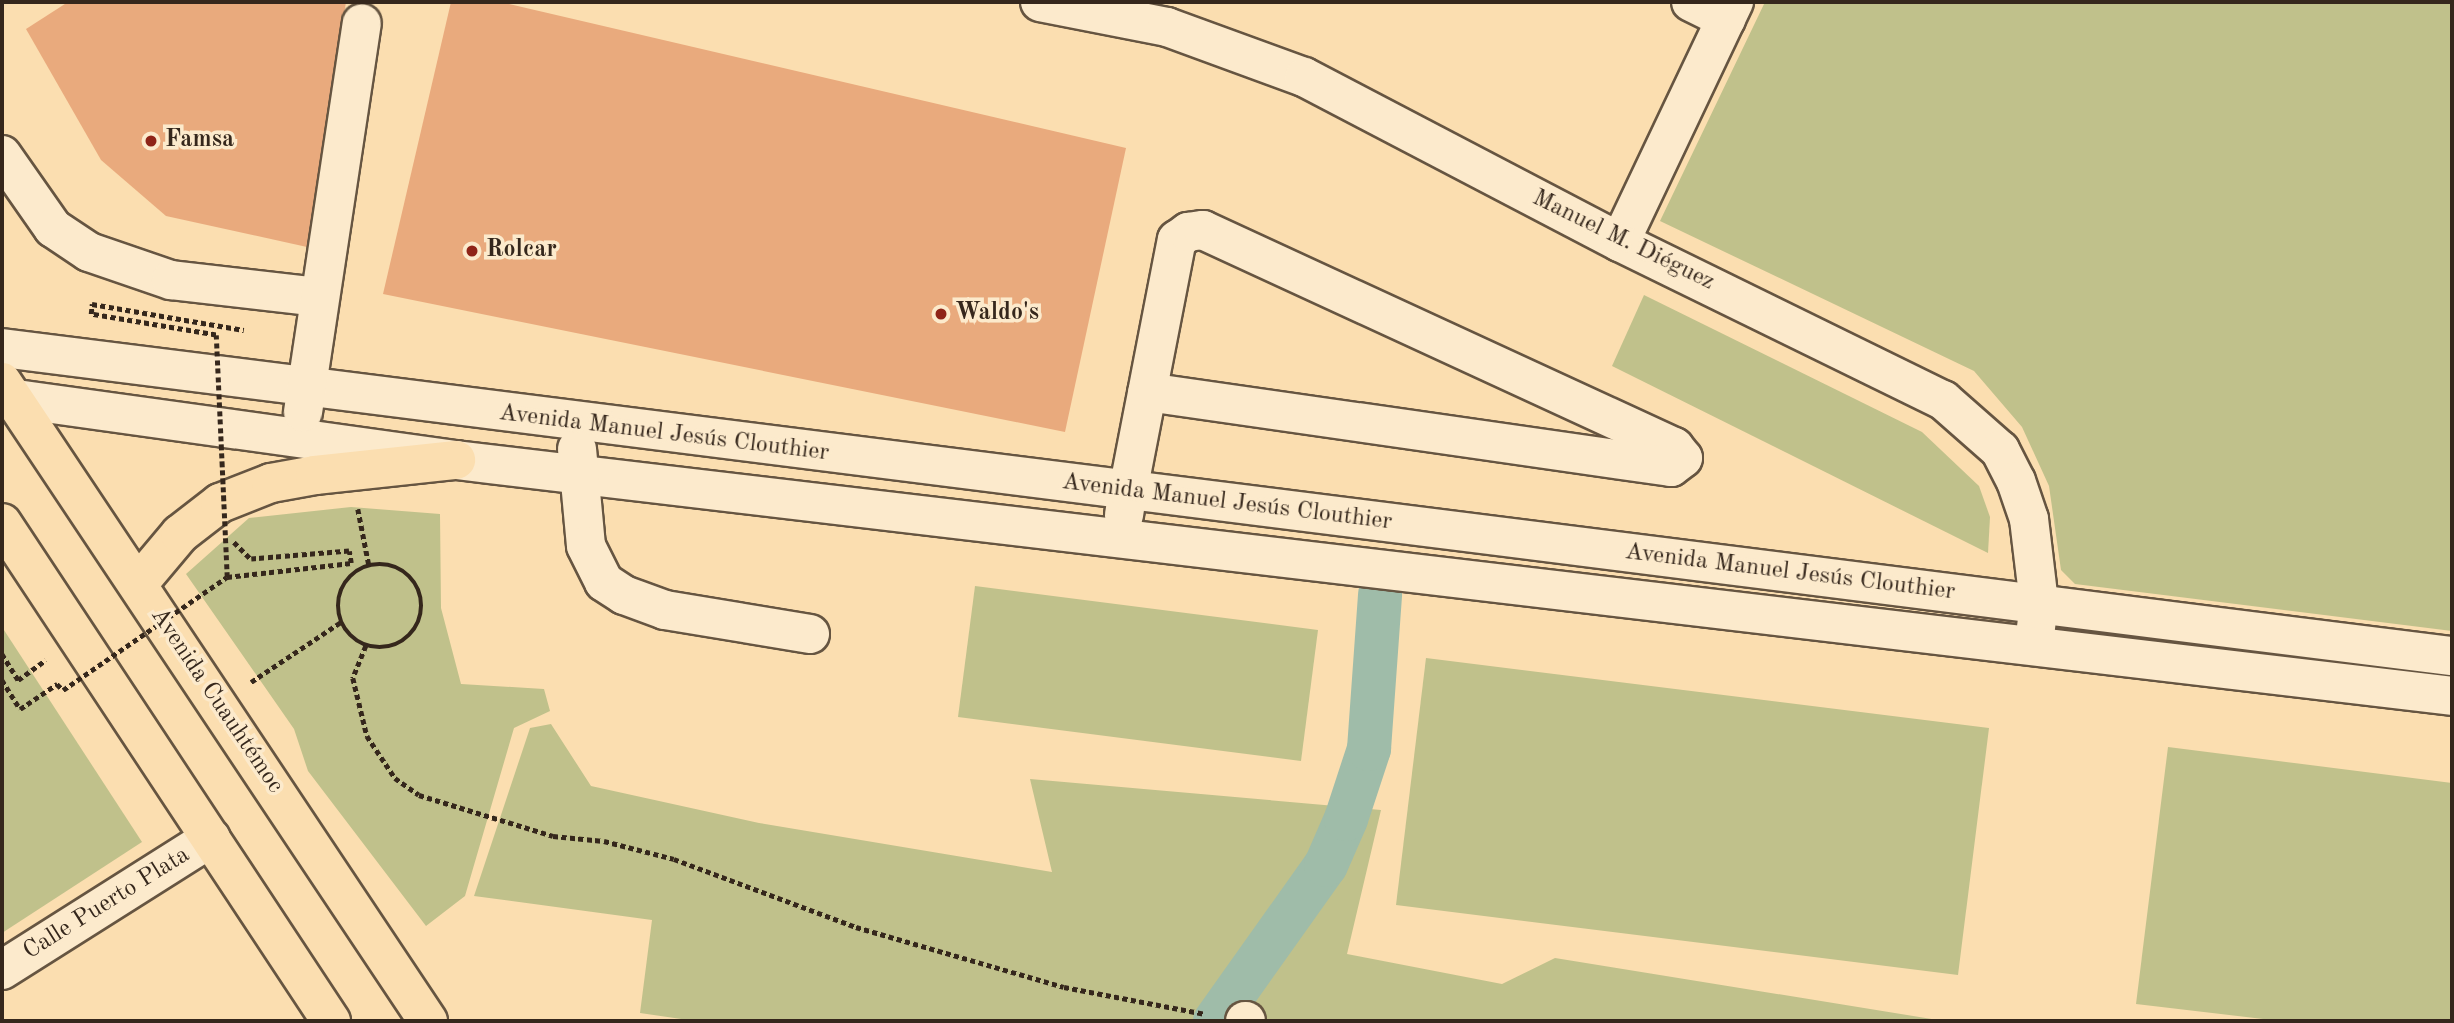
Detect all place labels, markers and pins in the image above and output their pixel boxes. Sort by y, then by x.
place label: Famsa [165,127,234,155]
marker: Famsa [143,133,159,149]
place label: Rolcar [486,237,557,265]
marker: Rolcar [464,243,480,259]
place label: Waldo's [955,300,1039,328]
marker: Waldo's [933,306,949,322]

